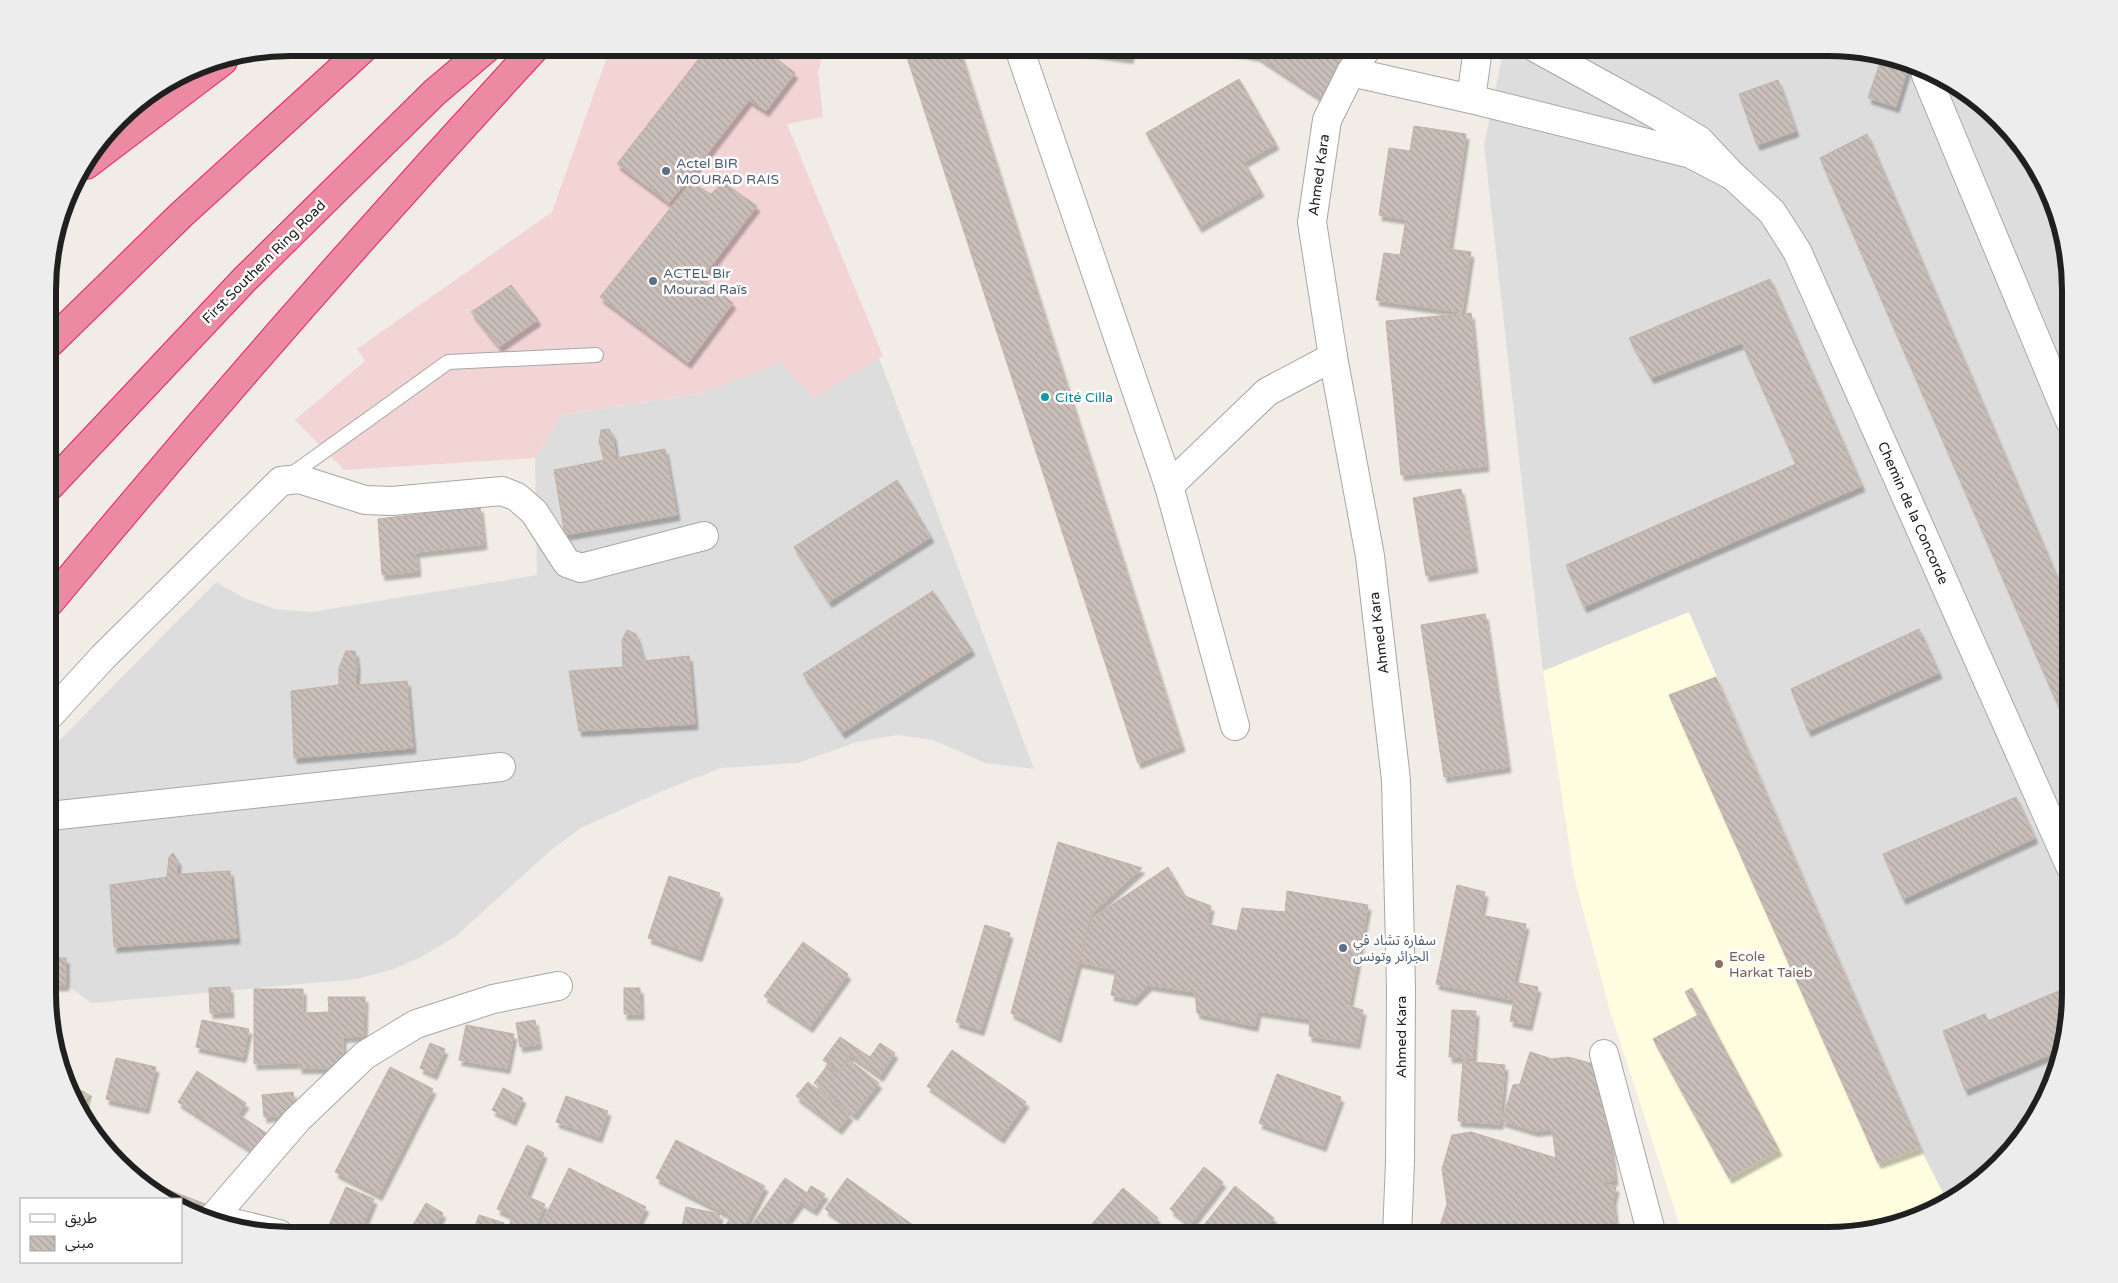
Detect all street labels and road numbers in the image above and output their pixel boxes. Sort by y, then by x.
street label: Ahmed Kara [1305,133,1333,217]
street label: First Southern Ring Road [199,197,329,327]
street label: Chemin de la Concorde [1874,439,1952,587]
street label: Ahmed Kara [1366,591,1392,675]
street label: Ahmed Kara [1393,996,1410,1078]

